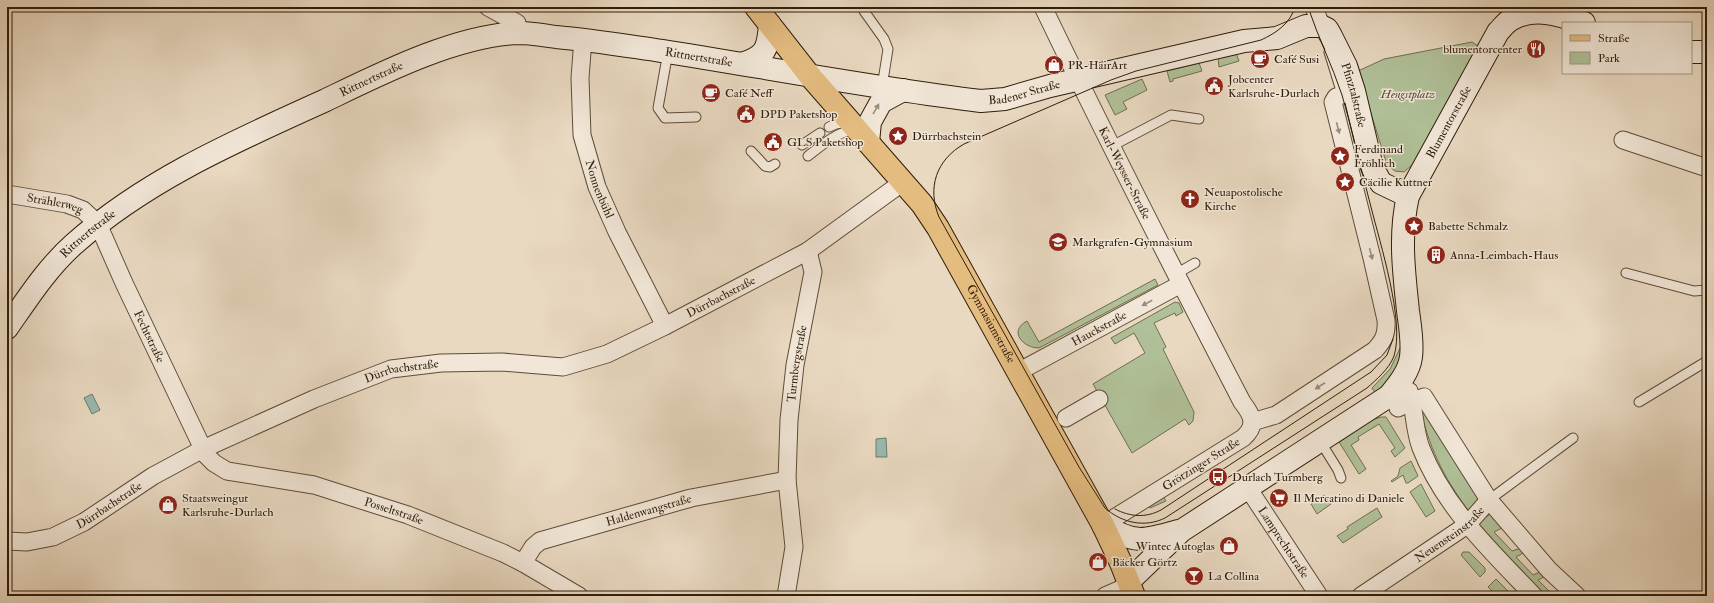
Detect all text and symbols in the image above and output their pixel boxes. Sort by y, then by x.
legend [1562,22,1692,74]
text: Straße [1598,31,1629,46]
restaurant icon: blumentorcenter [1525,38,1547,60]
place label: blumentorcenter [1443,42,1523,57]
street label: Rittnertstraße [664,45,733,70]
cafe icon: Café Susi [1249,48,1271,70]
text: Park [1598,51,1620,66]
place label: Café Susi [1274,52,1319,67]
shop icon: PR-HairArt [1043,54,1065,76]
street label: Rittnertstraße [337,58,405,100]
place label: PR-HairArt [1068,58,1127,73]
street label: Pfinztalstraße [1337,61,1369,129]
place label: Jobcenter Karlsruhe-Durlach [1227,72,1320,101]
public building icon: Jobcenter Karlsruhe-Durlach [1203,75,1225,97]
street label: Badener Straße [988,77,1061,108]
cafe icon: Café Neff [700,82,722,104]
street label: Blumentorstraße [1423,83,1475,161]
place label: Café Neff [725,86,775,101]
park label: Hengstplatz [1380,87,1435,102]
public building icon: DPD Paketshop [735,103,757,125]
one-way arrow [873,103,880,115]
place label: DPD Paketshop [760,107,837,122]
one-way arrow [1336,122,1342,134]
street label: Karl-Weysser-Straße [1095,124,1154,222]
place icon: Dürrbachstein [887,125,909,147]
place label: Dürrbachstein [912,129,981,144]
public building icon: GLS Paketshop [762,131,784,153]
place label: GLS Paketshop [787,135,863,150]
place label: Ferdinand Fröhlich [1354,142,1403,171]
place icon: Ferdinand Fröhlich [1329,145,1351,167]
street label: Nonnenbühl [582,158,617,221]
place icon: Cäcilie Kuttner [1334,171,1356,193]
place label: Cäcilie Kuttner [1359,175,1433,190]
place label: Neuapostolische Kirche [1204,185,1283,214]
church icon: Neuapostolische Kirche [1179,188,1201,210]
street label: Strählerweg [26,190,86,218]
street label: Rittnertstraße [57,206,119,261]
place icon: Babette Schmalz [1403,215,1425,237]
place label: Babette Schmalz [1428,219,1508,234]
school or university icon: Markgrafen-Gymnasium [1047,231,1069,253]
place label: Markgrafen-Gymnasium [1072,235,1193,250]
building icon: Anna-Leimbach-Haus [1425,244,1447,266]
one-way arrow [1368,248,1374,260]
place label: Anna-Leimbach-Haus [1449,248,1558,263]
street label: Dürrbachstraße [684,273,758,321]
street label: Gymnasiumstraße [963,282,1019,366]
one-way arrow [1141,299,1153,306]
street label: Fechtstraße [130,308,168,365]
street label: Hauckstraße [1069,308,1129,350]
street label: Turmbergstraße [784,324,811,403]
street label: Dürrbachstraße [362,356,439,387]
one-way arrow [1315,382,1325,390]
street label: Grötzinger Straße [1160,435,1243,494]
bus stop icon: Durlach Turmberg [1207,466,1229,488]
place label: Durlach Turmberg [1232,470,1324,485]
street label: Dürrbachstraße [74,478,145,533]
supermarket icon: Il Mercatino di Daniele [1268,487,1290,509]
place label: Staatsweingut Karlsruhe-Durlach [182,491,274,520]
street label: Haldenwangstraße [604,491,693,530]
place label: Il Mercatino di Daniele [1293,491,1404,506]
shop icon: Staatsweingut Karlsruhe-Durlach [157,494,179,516]
street label: Posseltstraße [362,494,425,528]
street label: Neuensteinstraße [1412,503,1488,566]
street label: Lamprechtstraße [1254,504,1312,581]
shop icon: Wintec Autoglas [1218,535,1240,557]
place label: Wintec Autoglas [1135,539,1215,554]
shop icon: Bäcker Görtz [1087,551,1109,573]
place label: Bäcker Görtz [1112,555,1177,570]
bar icon: La Collina [1183,565,1205,587]
place label: La Collina [1208,569,1260,584]

